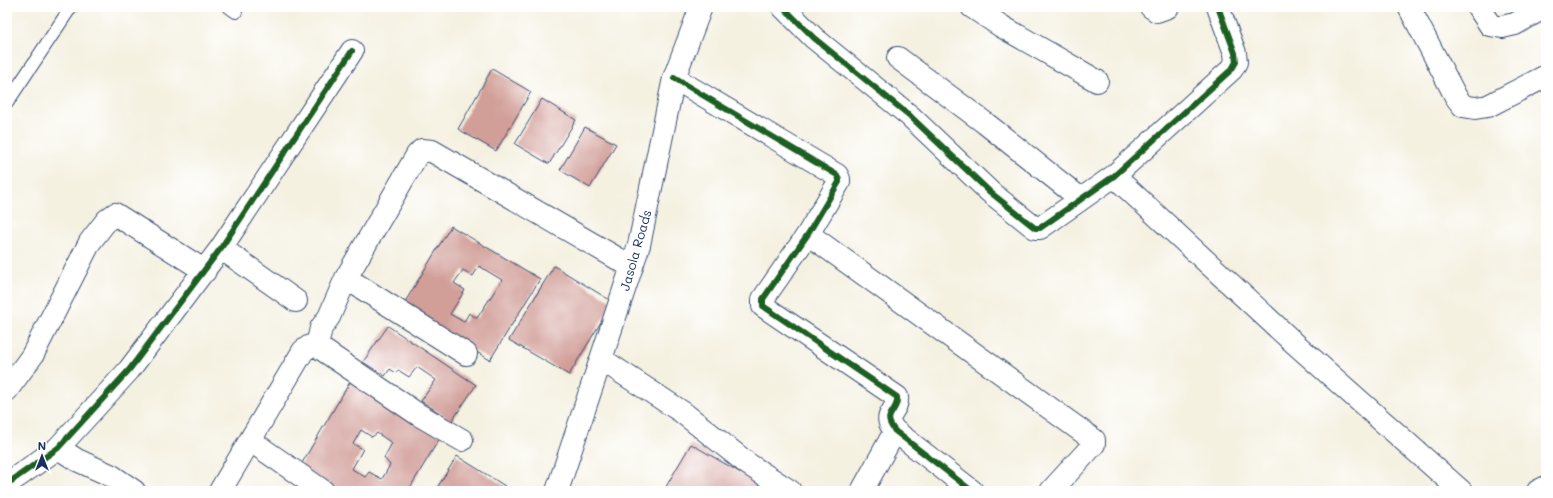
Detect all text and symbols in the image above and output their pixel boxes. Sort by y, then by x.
street label: Jasola Roads [615,208,655,292]
north arrow [22,436,62,476]
text: N [38,438,46,453]

